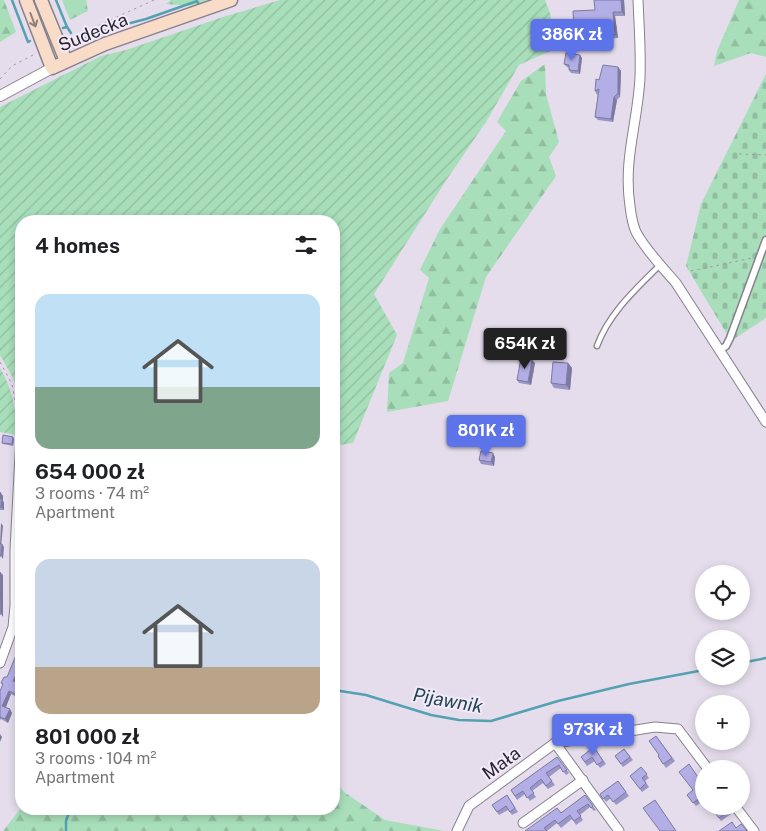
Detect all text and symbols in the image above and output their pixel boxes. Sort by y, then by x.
street label: Sudecka [55,9,131,55]
one-way arrow [29,12,39,27]
pin: 386K zł [526,18,618,61]
text: 386K zł [542,25,602,44]
icon: filters [292,231,320,259]
text: 4 homes [35,233,120,258]
icon: home [133,326,223,416]
pin: 654K zł [479,328,571,370]
text: 654K zł [495,334,555,353]
pin: 801K zł [440,414,532,457]
text: 801K zł [458,421,514,440]
text: 654 000 zł [35,459,145,484]
text: 3 rooms · 74 m² [35,484,149,503]
text: Apartment [35,503,115,522]
map controls [695,565,750,815]
button: locate [695,565,750,620]
icon: home [133,591,223,681]
button: layers [695,630,750,685]
water label: Pijawnik [411,683,485,717]
button: + [695,695,750,750]
pin: 973K zł [547,714,639,756]
text: 973K zł [563,720,623,739]
text: 801 000 zł [35,724,140,749]
street label: Mała [478,742,524,784]
text: 3 rooms · 104 m² [35,749,156,768]
button: − [695,760,750,815]
text: Apartment [35,768,115,787]

